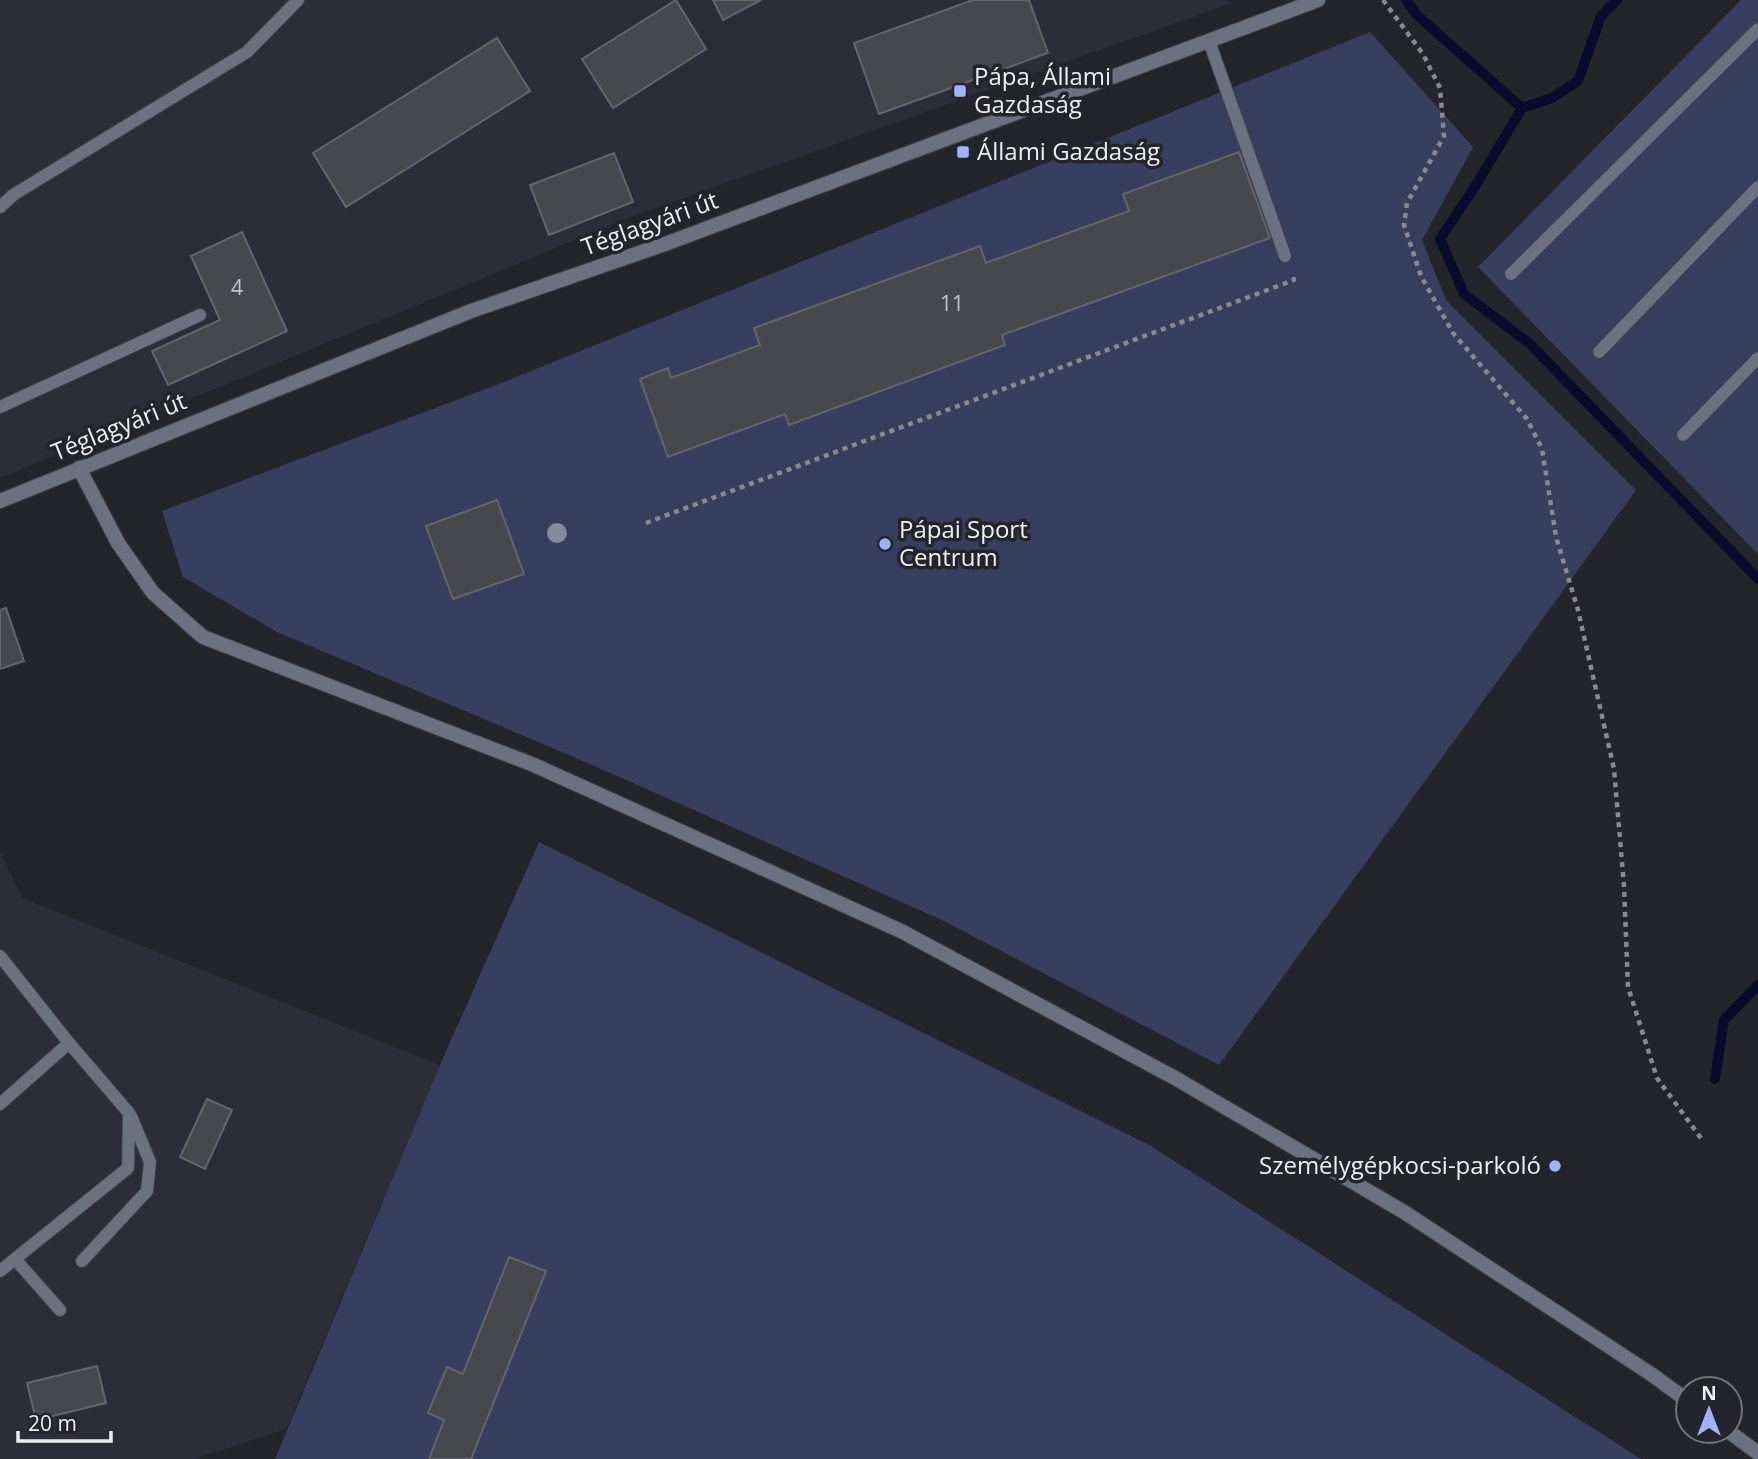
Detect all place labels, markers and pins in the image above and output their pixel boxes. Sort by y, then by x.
place label: Pápa, Állami Gazdaság [974,59,1111,120]
marker: Pápa, Állami Gazdaság [952,83,968,99]
place label: Állami Gazdaság [977,134,1160,167]
marker: Állami Gazdaság [955,144,971,160]
place label: Pápai Sport Centrum [899,512,1028,573]
marker: Pápai Sport Centrum [877,536,893,552]
place label: Személygépkocsi-parkoló [1259,1148,1541,1181]
marker: Személygépkocsi-parkoló [1547,1158,1563,1174]

